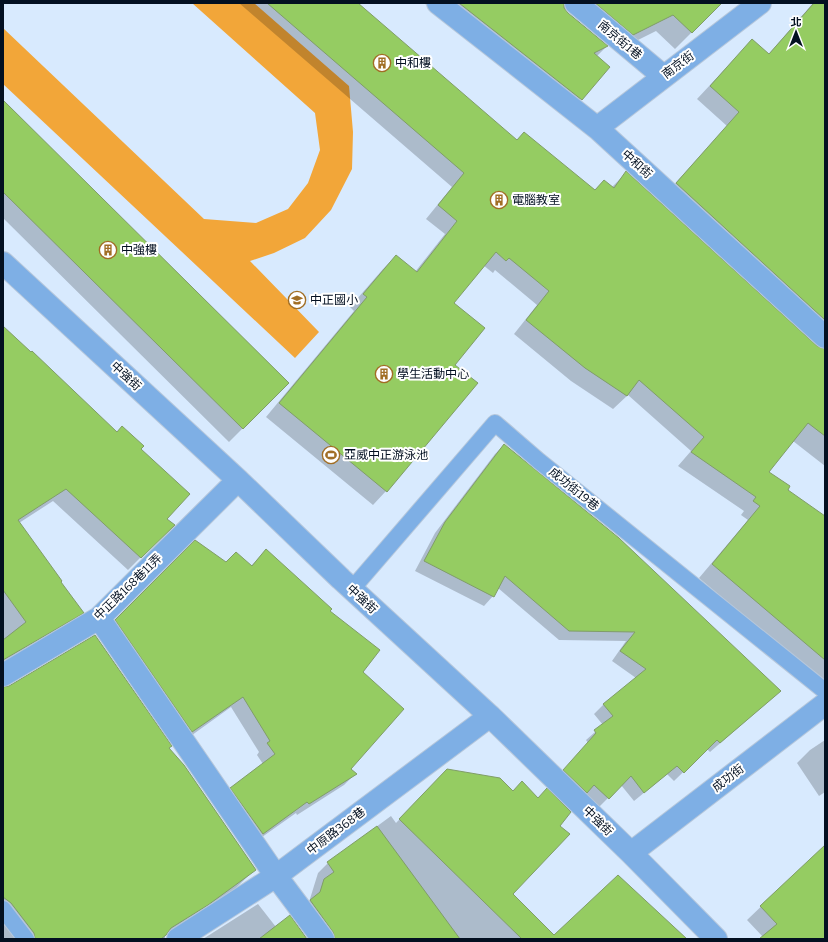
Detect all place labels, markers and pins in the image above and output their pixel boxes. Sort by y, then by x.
building icon: 中和樓 [372,53,392,73]
place label: 中和樓 [395,56,431,70]
building icon: 電腦教室 [489,190,509,210]
place label: 電腦教室 [512,193,560,207]
building icon: 中強樓 [98,240,118,260]
place label: 中強樓 [121,243,157,257]
school or university icon: 中正國小 [287,290,307,310]
place label: 中正國小 [310,293,358,307]
building icon: 學生活動中心 [374,364,394,384]
place label: 學生活動中心 [397,367,469,381]
sports icon: 亞威中正游泳池 [321,445,341,465]
place label: 亞威中正游泳池 [344,448,428,462]

